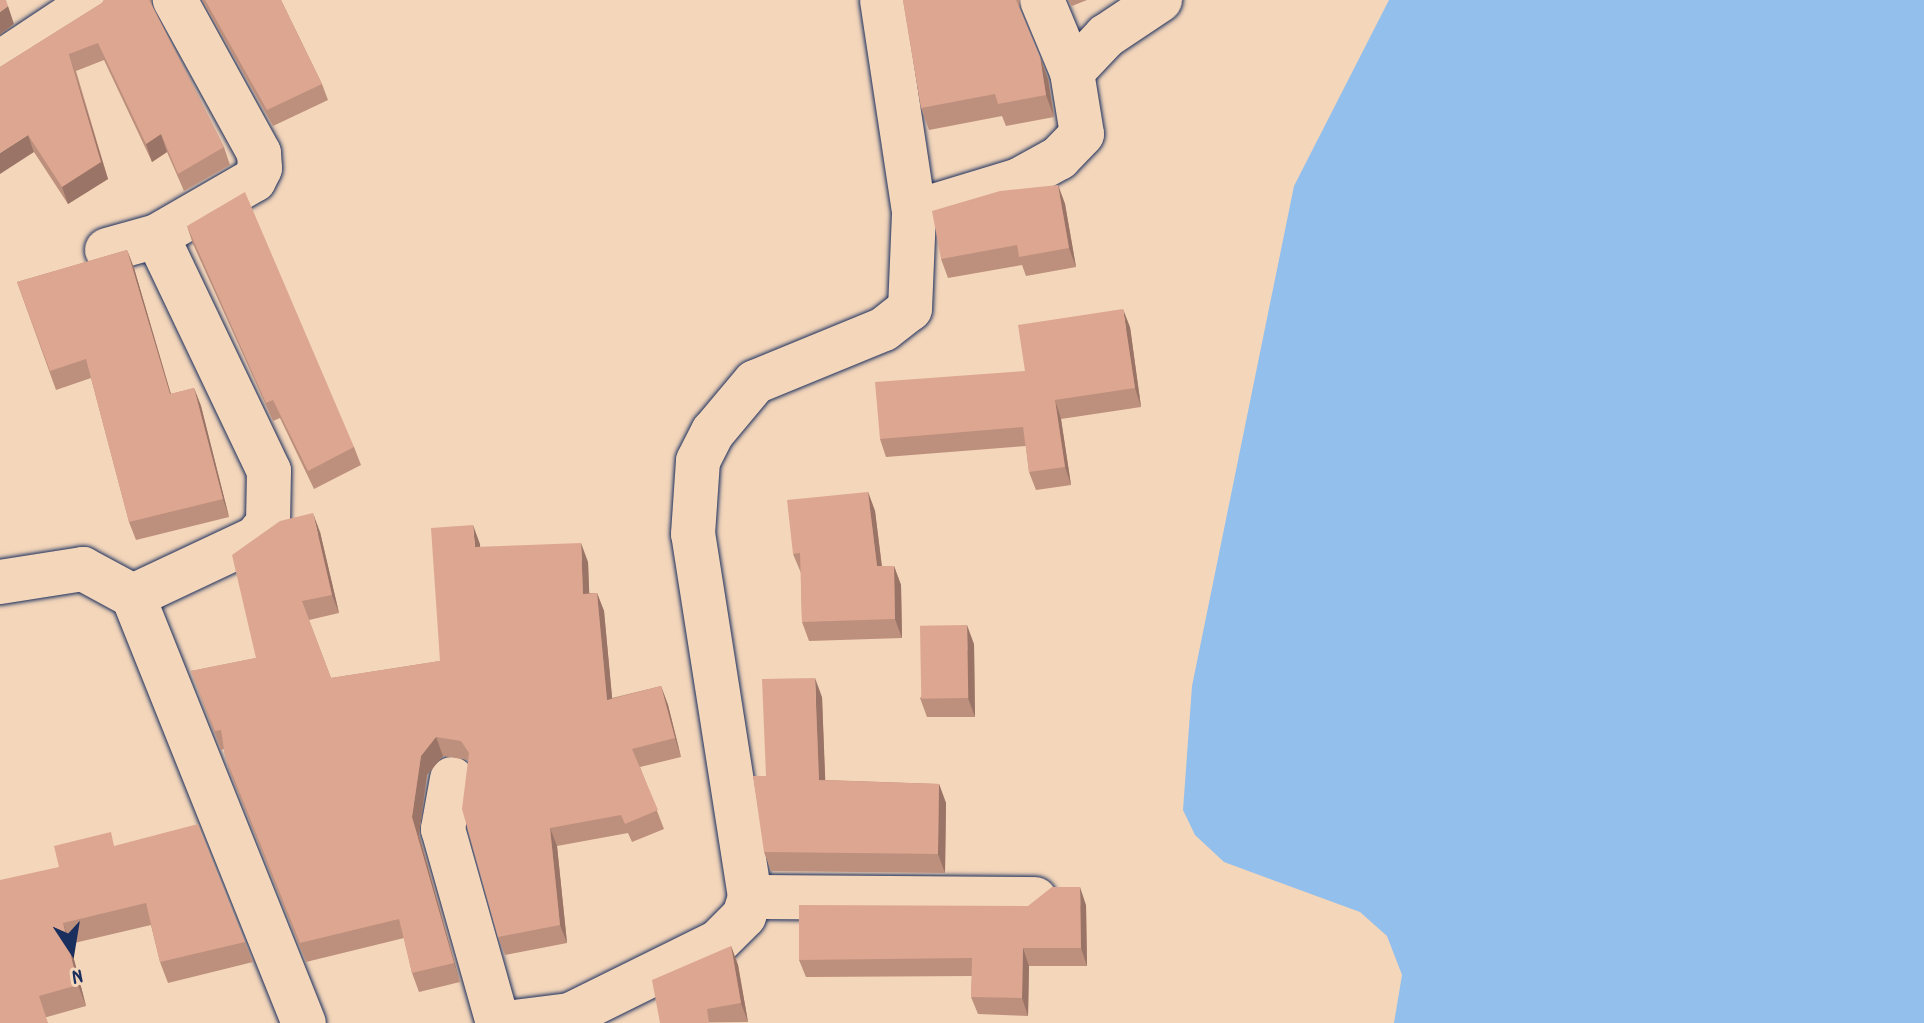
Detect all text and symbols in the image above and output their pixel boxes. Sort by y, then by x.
north arrow [32,911,112,991]
text: N [69,959,86,991]

